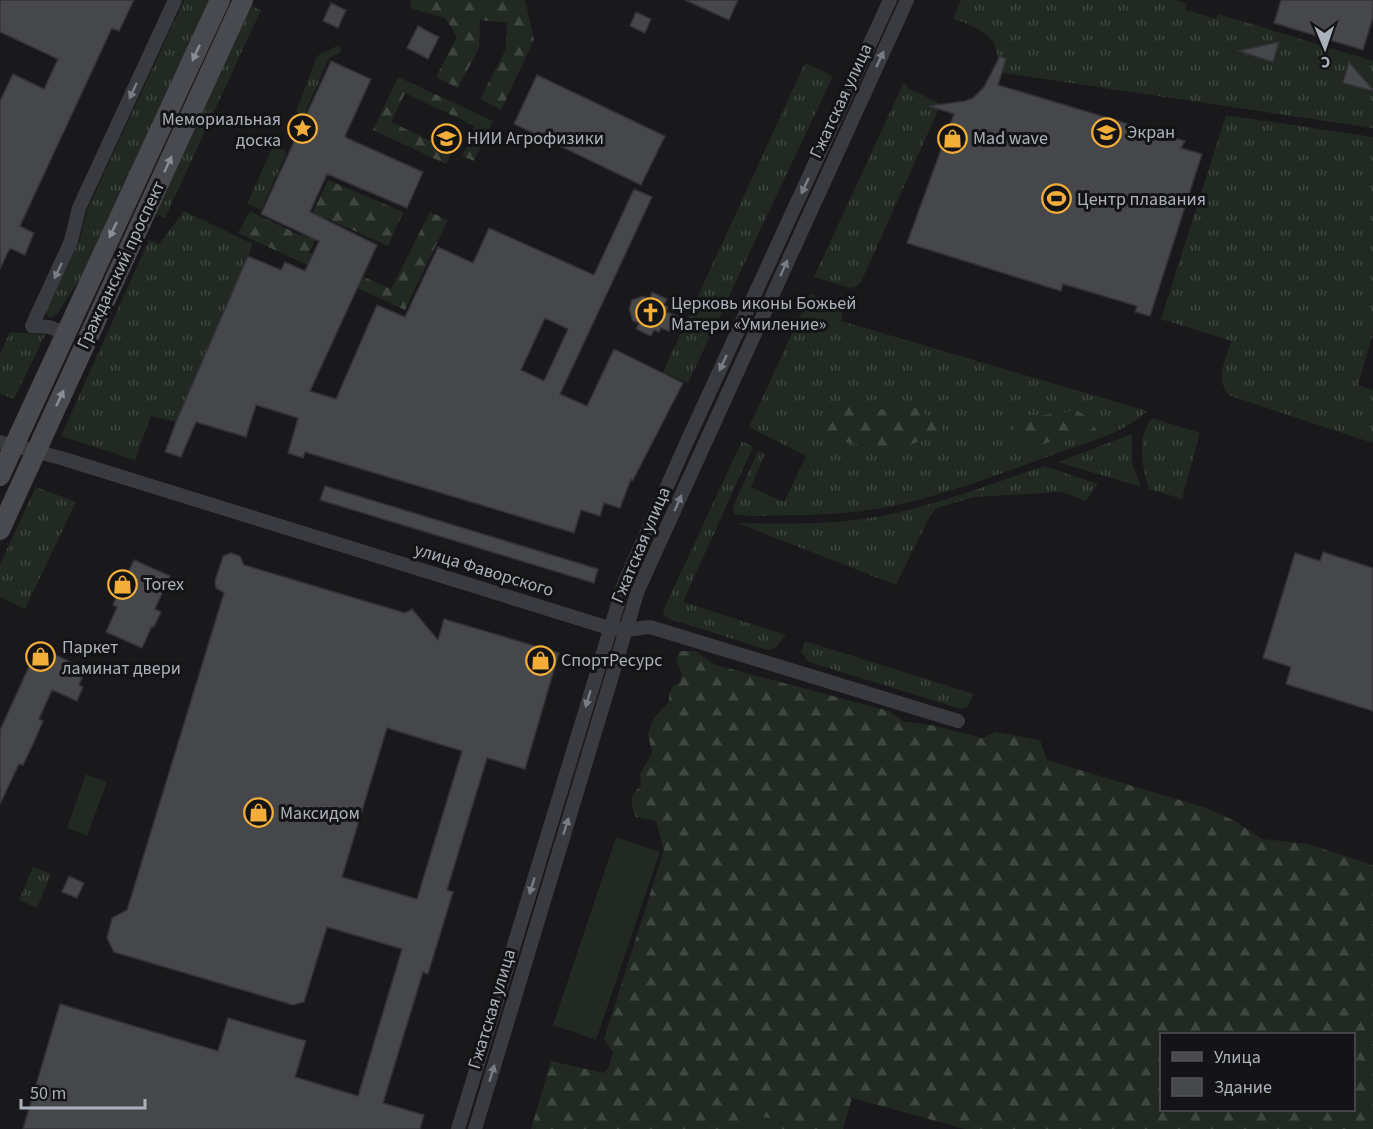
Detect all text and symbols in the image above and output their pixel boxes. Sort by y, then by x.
north arrow [1295,18,1355,78]
street label: Гжатская улица [803,39,879,163]
one-way arrow [191,45,200,62]
one-way arrow [875,51,884,68]
text: С [1320,51,1331,73]
one-way arrow [128,83,137,100]
place label: Мемориальная доска [162,107,281,153]
place icon: Мемориальная доска [286,113,318,145]
school or university icon: Экран [1090,116,1122,148]
place label: Экран [1127,120,1175,145]
school or university icon: НИИ Агрофизики [430,122,462,154]
shop icon: Mad wave [936,122,968,154]
place label: НИИ Агрофизики [467,126,604,151]
place label: Mad wave [973,126,1048,151]
one-way arrow [163,155,172,172]
street label: Гражданский проспект [71,177,171,353]
one-way arrow [800,177,809,194]
sports icon: Центр плавания [1040,183,1072,215]
place label: Центр плавания [1077,187,1206,212]
one-way arrow [109,221,118,238]
one-way arrow [780,260,789,277]
one-way arrow [53,262,62,279]
place label: Церковь иконы Божьей Матери «Умиление» [671,291,856,337]
church icon: Церковь иконы Божьей Матери «Умиление» [634,297,666,329]
one-way arrow [719,354,728,371]
one-way arrow [55,390,64,407]
street label: Гжатская улица [605,483,677,607]
one-way arrow [673,495,682,512]
street label: улица Фаворского [411,537,557,603]
shop icon: Torex [106,568,138,600]
place label: Torex [143,572,184,597]
place label: Паркет ламинат двери [62,635,181,681]
shop icon: Паркет ламинат двери [25,641,57,673]
shop icon: СпортРесурс [524,644,556,676]
place label: СпортРесурс [561,648,663,673]
one-way arrow [583,690,592,708]
shop icon: Максидом [243,797,275,829]
place label: Максидом [280,801,360,826]
one-way arrow [562,817,571,835]
one-way arrow [527,877,536,895]
street label: Гжатская улица [462,946,522,1072]
legend [1160,1033,1355,1111]
text: Улица [1214,1045,1261,1070]
one-way arrow [488,1064,497,1082]
scale bar [21,1072,146,1110]
text: Здание [1214,1075,1272,1100]
text: 50 m [30,1081,66,1106]

